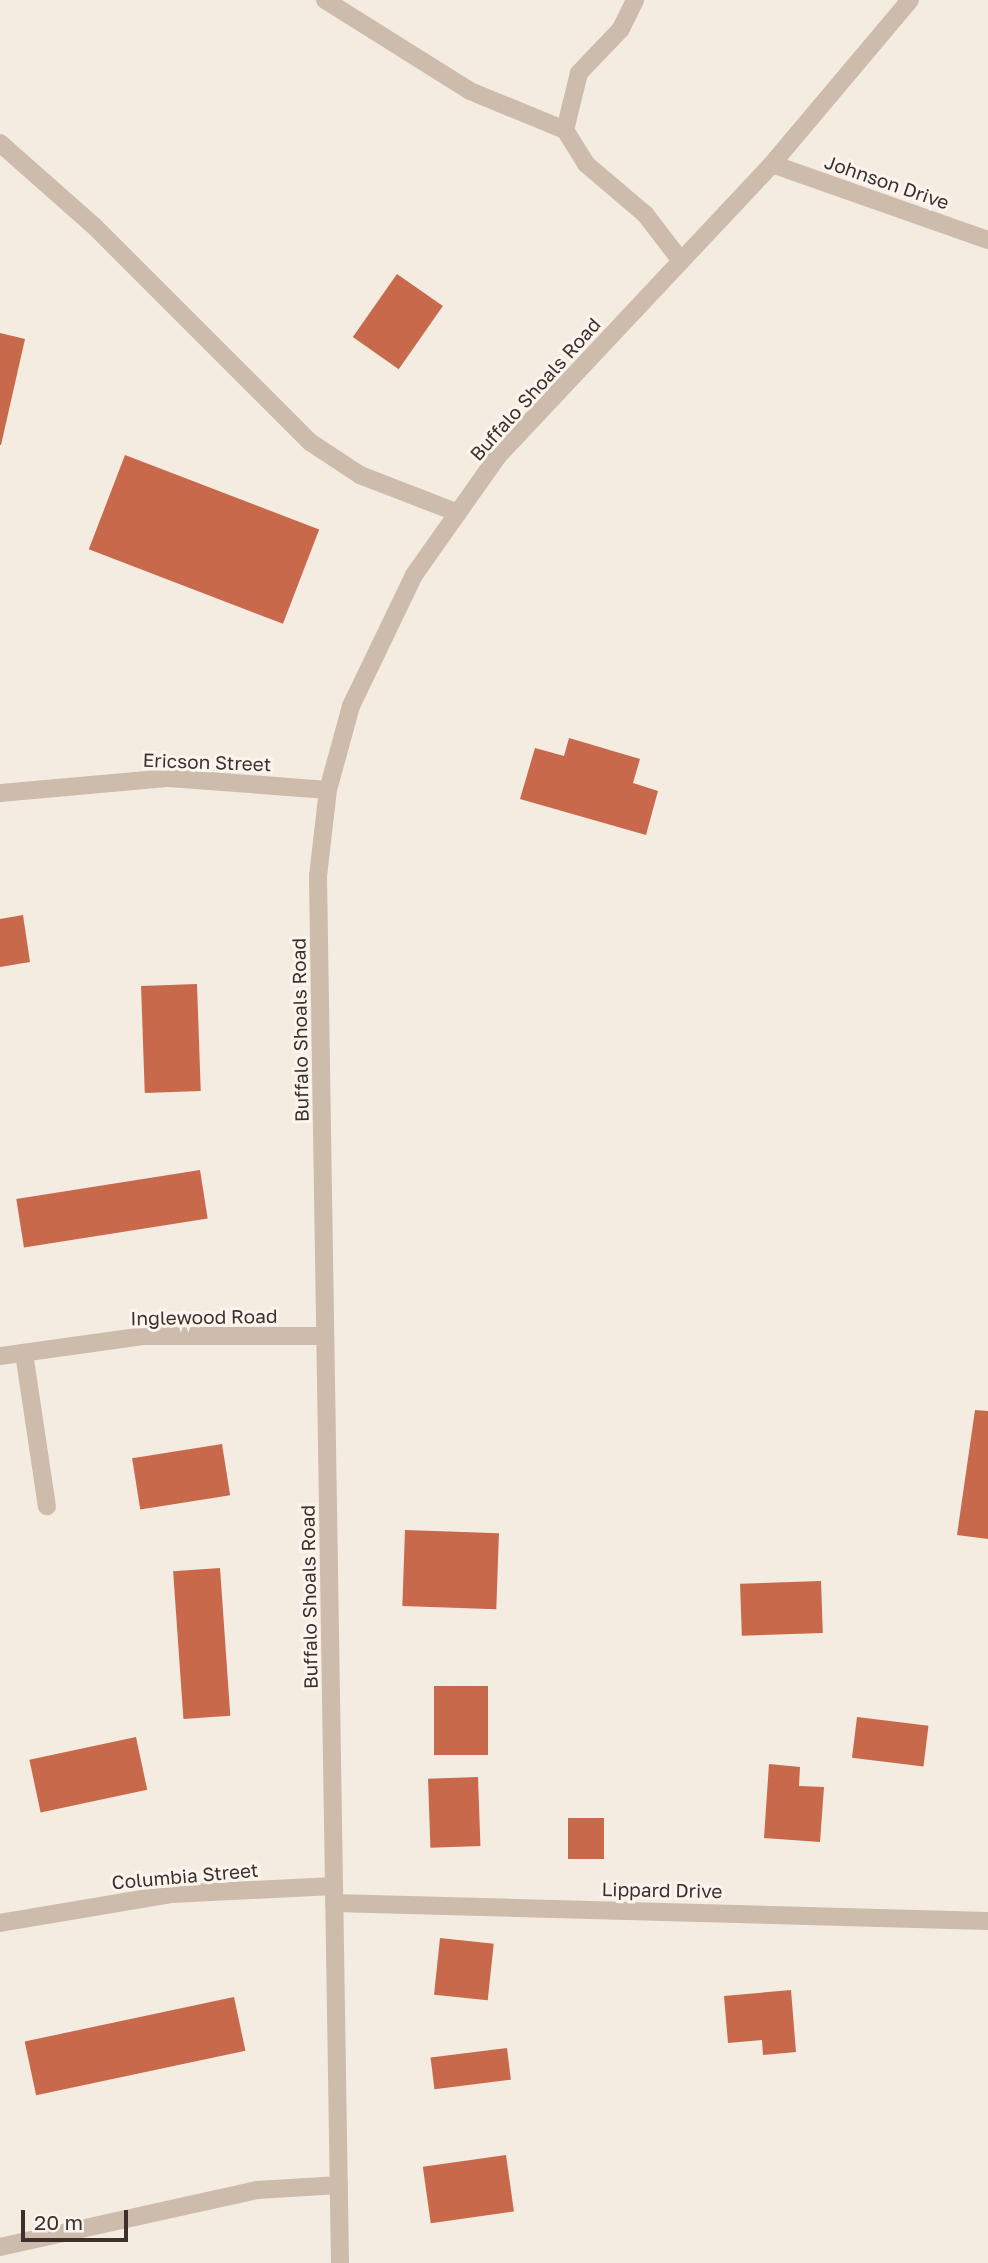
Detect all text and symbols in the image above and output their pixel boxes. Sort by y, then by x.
street label: Johnson Drive [822,150,952,214]
street label: Buffalo Shoals Road [465,313,605,465]
street label: Ericson Street [142,748,272,776]
street label: Buffalo Shoals Road [287,938,313,1122]
street label: Inglewood Road [130,1304,278,1330]
street label: Buffalo Shoals Road [296,1505,322,1689]
street label: Columbia Street [111,1858,259,1894]
street label: Lippard Drive [601,1878,723,1902]
scale bar [24,2196,131,2240]
text: 20 m [34,2209,83,2235]

